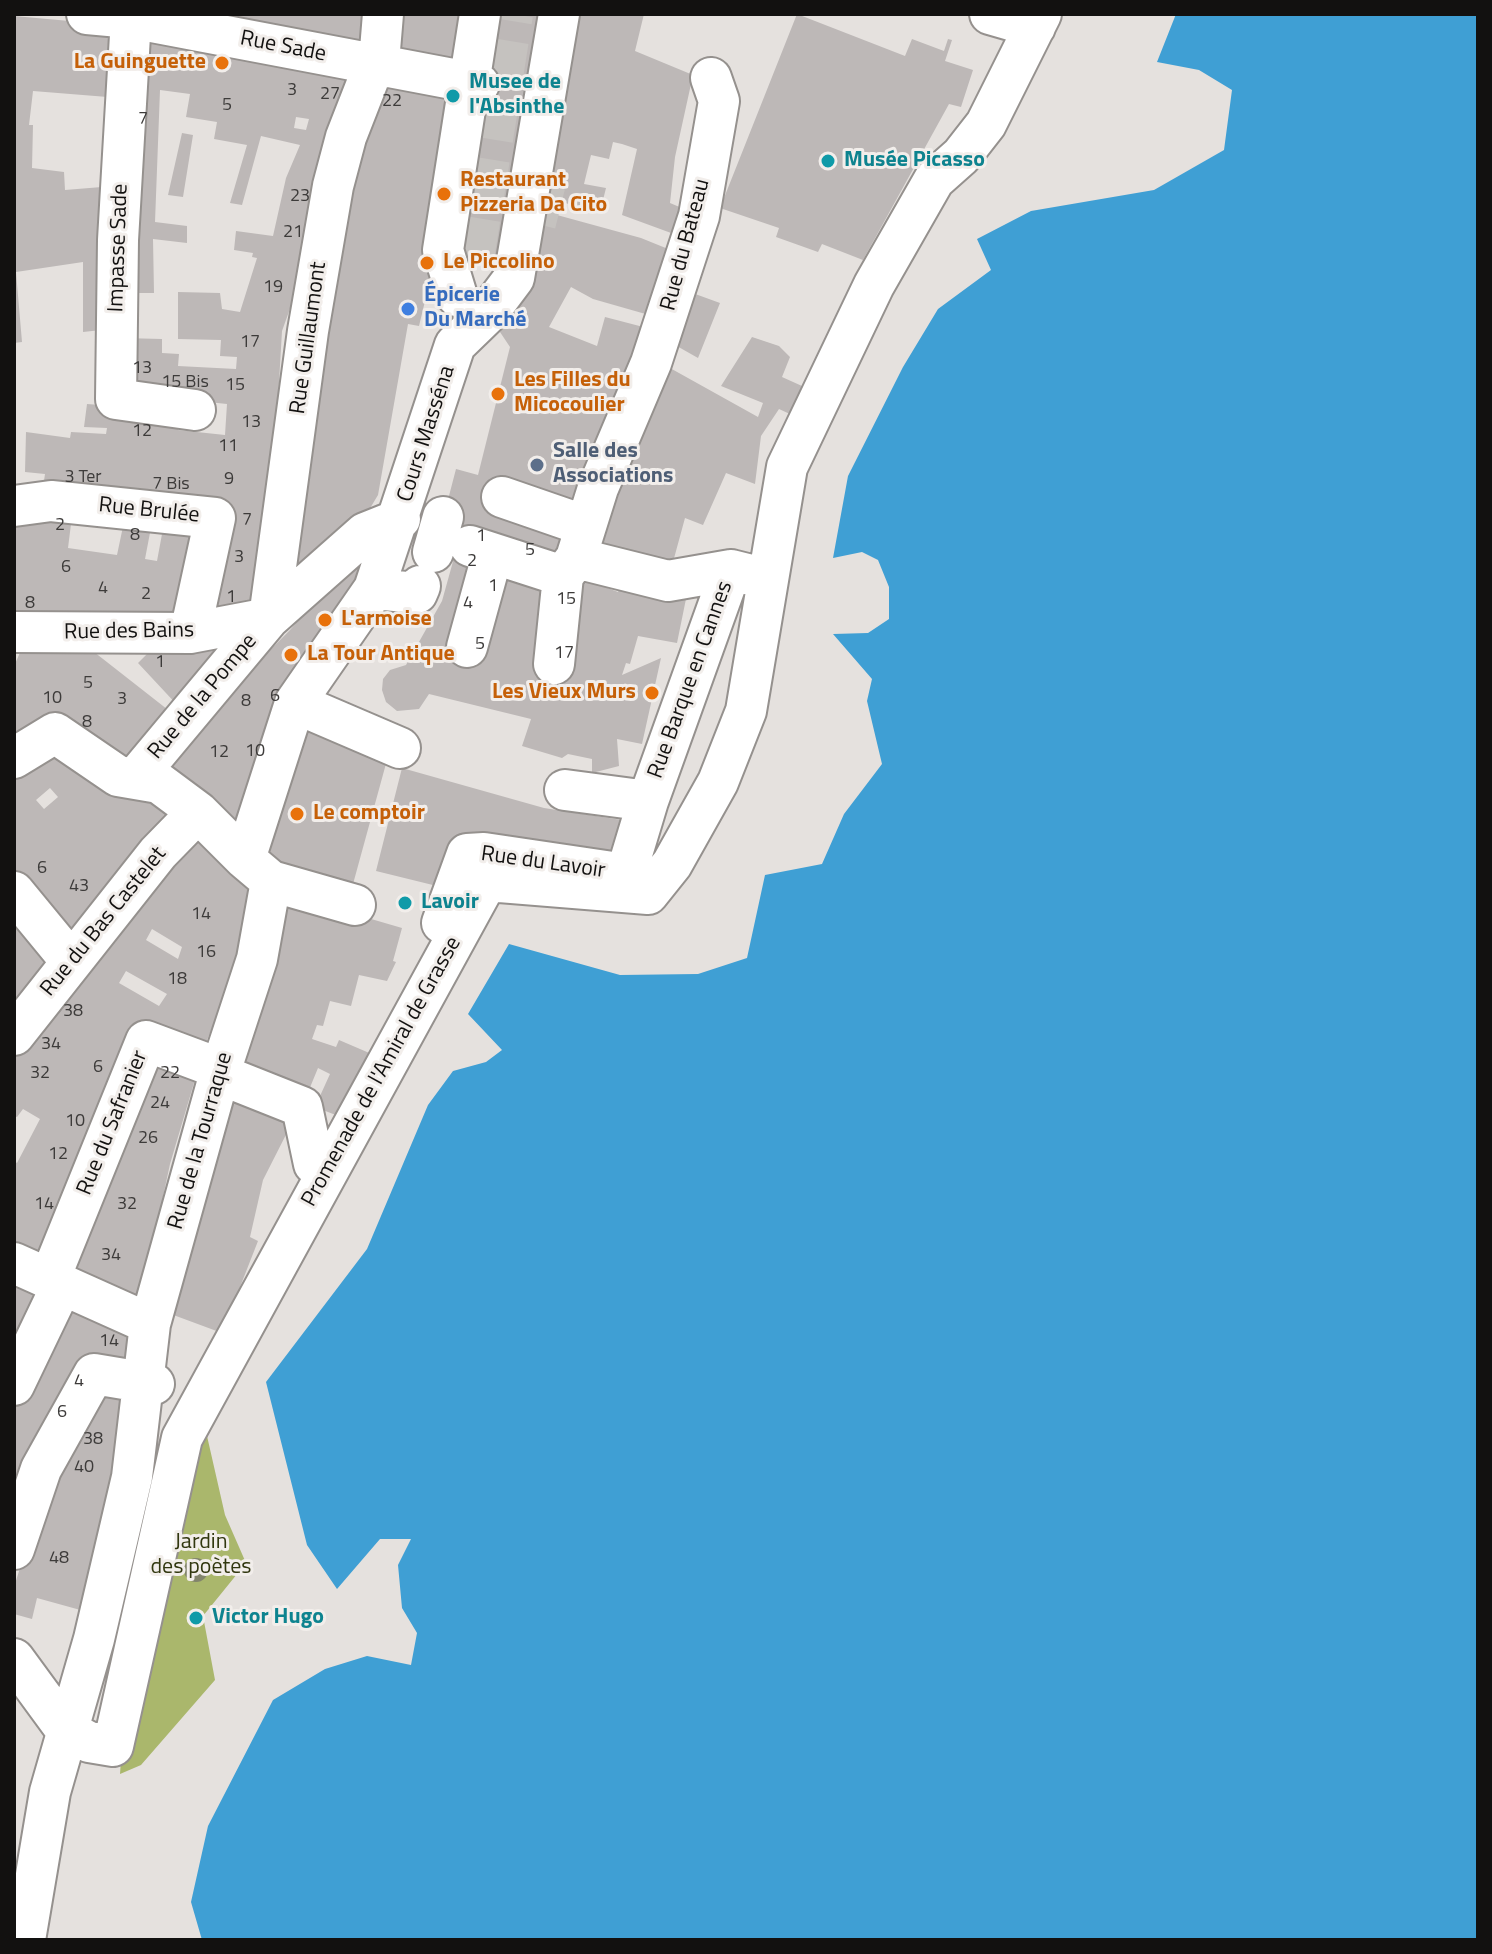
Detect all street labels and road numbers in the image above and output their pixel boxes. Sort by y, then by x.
street label: Rue Sade [238,26,328,68]
street label: Rue du Bateau [656,176,716,314]
street label: Impasse Sade [104,183,134,313]
street label: Rue Guillaumont [285,260,333,416]
street label: Cours Masséna [393,363,461,505]
street label: Rue Brulée [97,493,201,529]
street label: Rue Barque en Cannes [643,578,739,782]
street label: Rue des Bains [64,618,194,646]
street label: Rue de la Pompe [143,629,263,765]
street label: Rue du Lavoir [479,841,607,885]
street label: Rue du Bas Castelet [36,842,172,1002]
street label: Promenade de l'Amiral de Grasse [297,932,467,1212]
street label: Rue du Safranier [72,1047,154,1199]
street label: Rue de la Tourraque [163,1049,239,1233]

